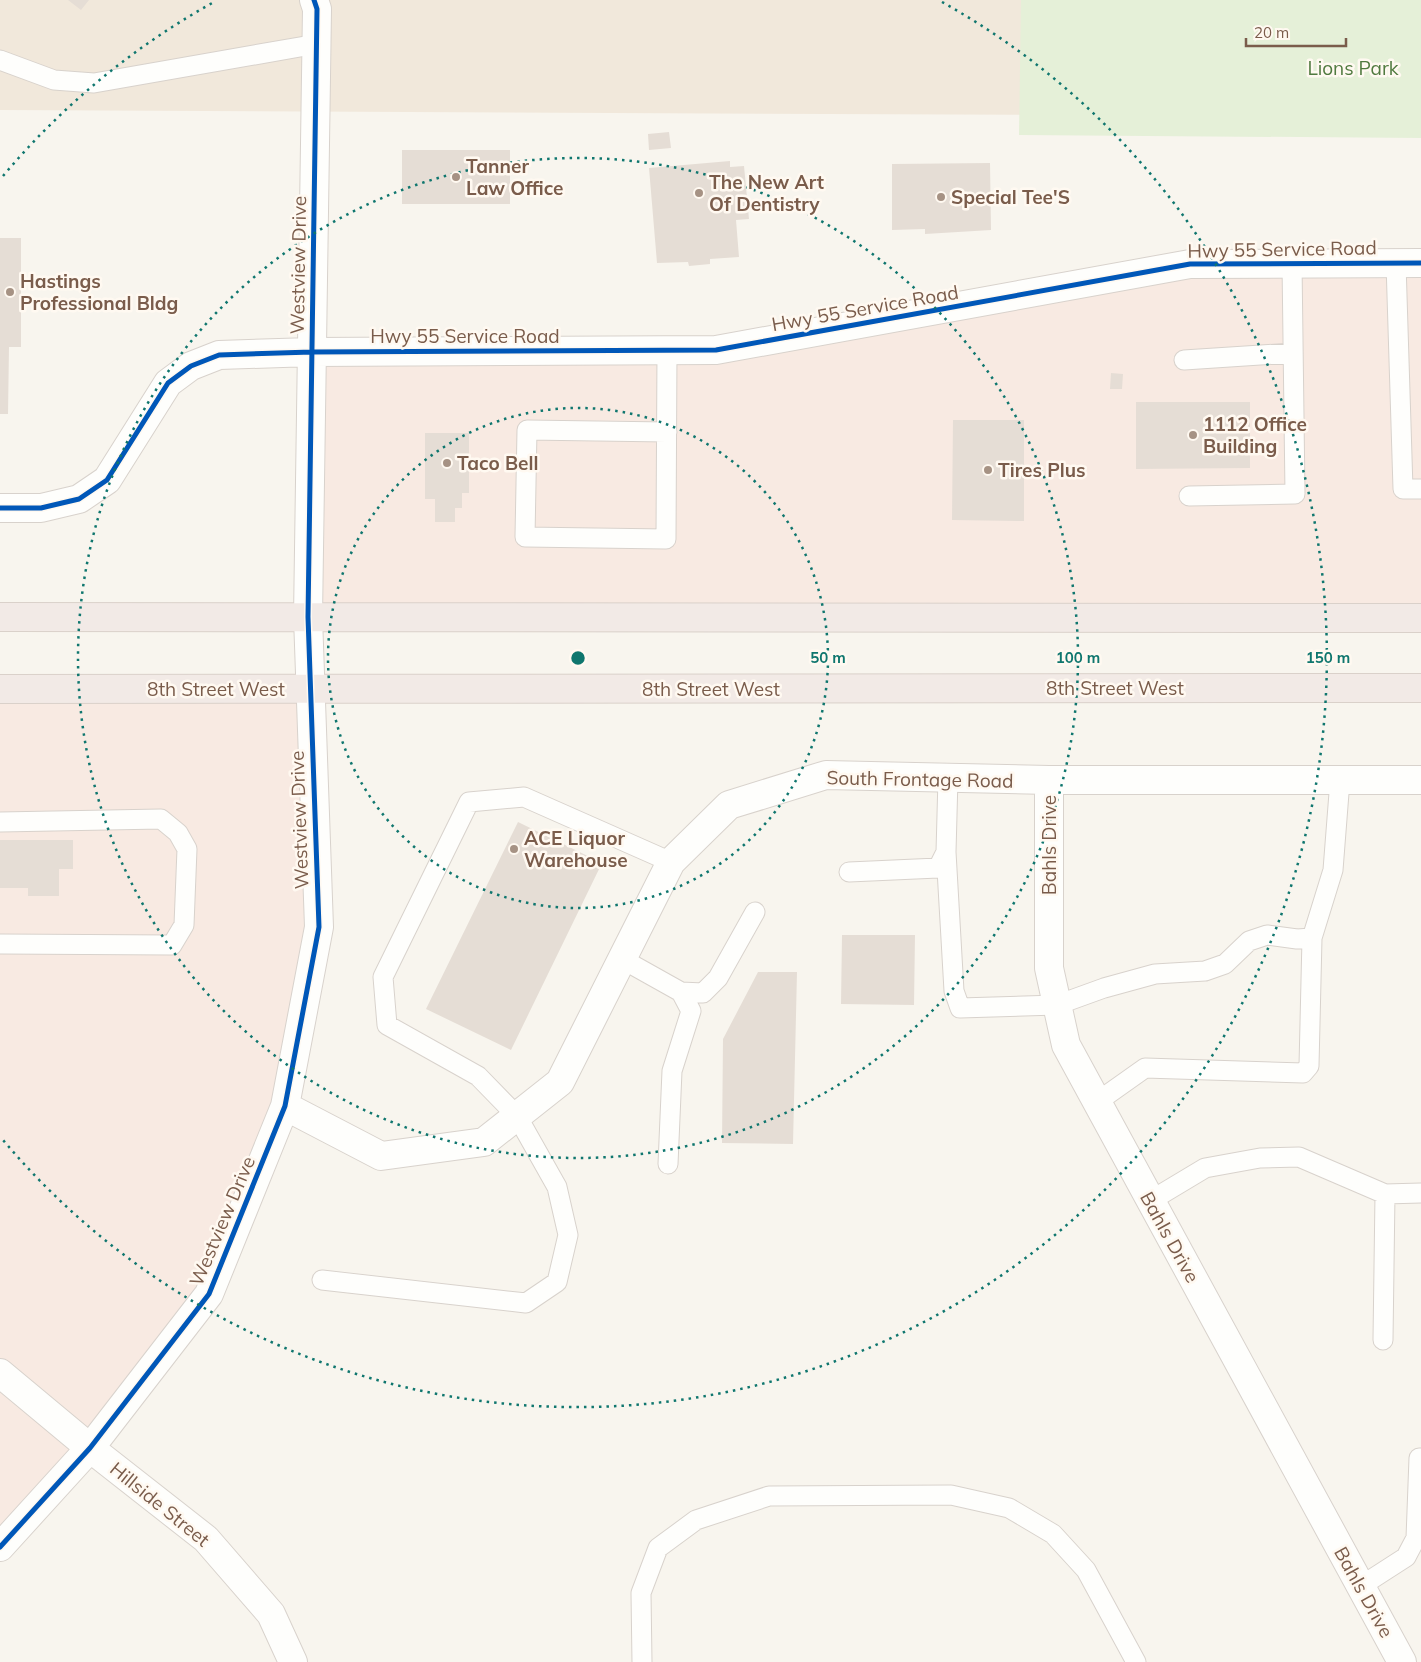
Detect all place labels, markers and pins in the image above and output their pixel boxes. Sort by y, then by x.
place label: Tanner Law Office [466,154,564,200]
place label: The New Art Of Dentistry [709,170,824,216]
marker: Tanner Law Office [450,171,462,183]
place label: Special Tee'S [951,185,1070,209]
marker: The New Art Of Dentistry [693,187,705,199]
marker: Special Tee'S [935,191,947,203]
place label: Hastings Professional Bldg [20,269,178,315]
marker: Hastings Professional Bldg [4,286,16,298]
place label: 1112 Office Building [1203,412,1307,458]
marker: 1112 Office Building [1187,429,1199,441]
place label: Taco Bell [457,451,538,475]
marker: Taco Bell [441,457,453,469]
place label: Tires Plus [998,458,1086,482]
marker: Tires Plus [982,464,994,476]
centre of rings [569,649,587,667]
place label: ACE Liquor Warehouse [524,826,628,872]
marker: ACE Liquor Warehouse [508,843,520,855]

